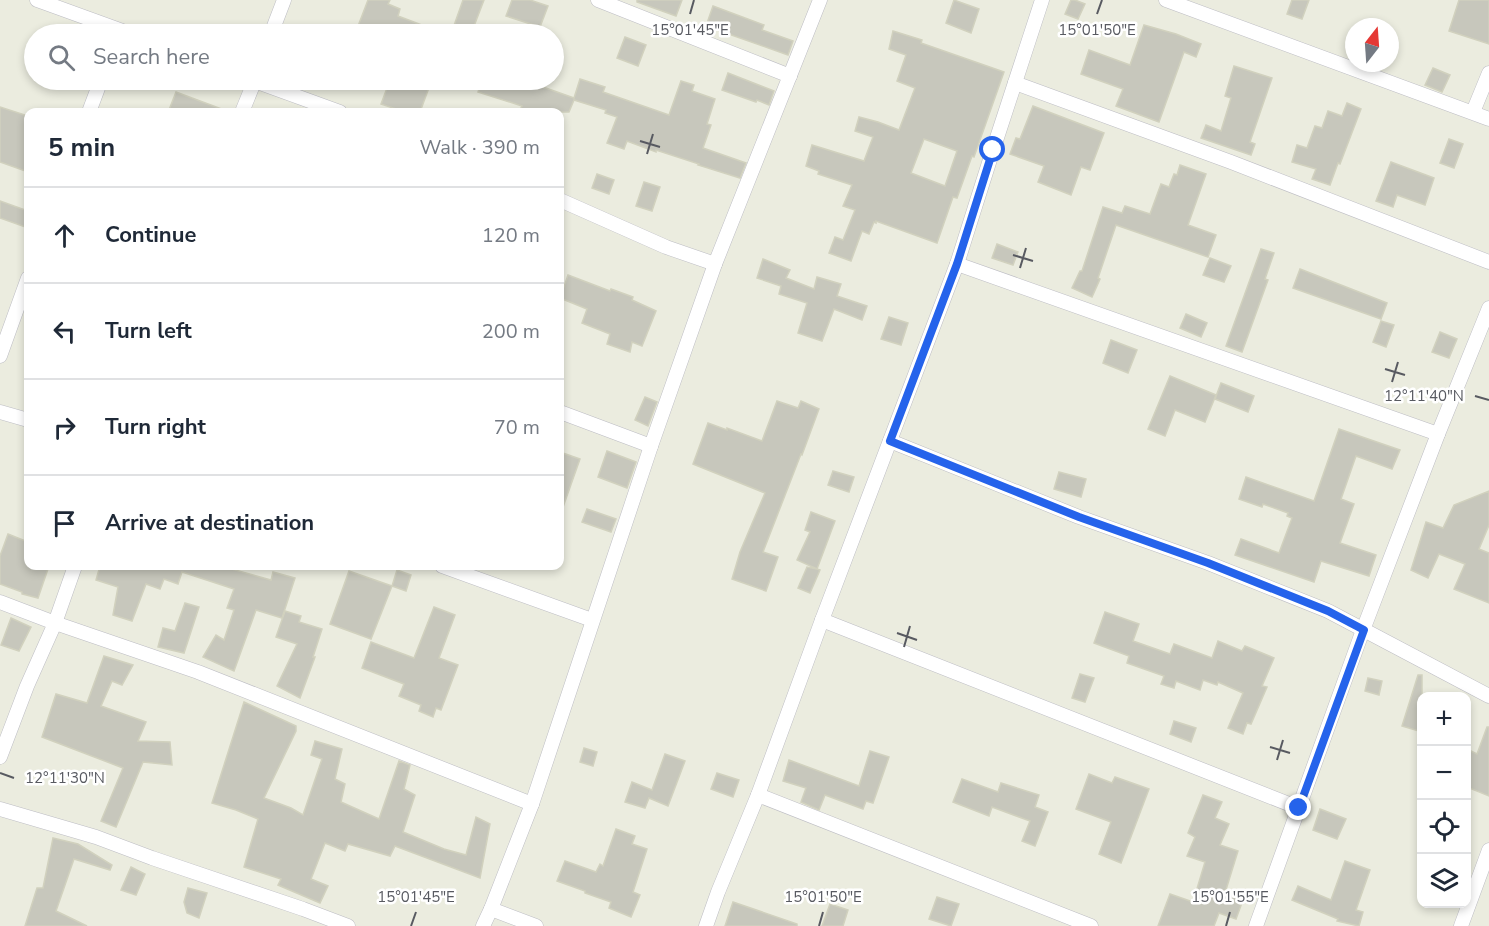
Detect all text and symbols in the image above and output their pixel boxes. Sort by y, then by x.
north arrow [1345,18,1399,72]
text: 15°01'45"E [651,20,729,40]
text: 15°01'50"E [1058,20,1136,40]
search box [24,24,564,90]
icon: search [45,41,78,74]
text: Search here [93,42,210,72]
text: 5 min [48,130,115,165]
text: Walk · 390 m [420,134,540,161]
route start [979,136,1005,162]
icon: ahead [48,219,81,252]
text: Continue [105,220,196,250]
text: 120 m [482,222,540,249]
icon: left [48,315,81,348]
text: Turn left [105,316,192,346]
text: 200 m [482,318,540,345]
text: 12°11'40"N [1384,386,1464,406]
icon: right [48,411,81,444]
text: Turn right [105,412,206,442]
text: 70 m [494,414,540,441]
icon: arrive [48,507,81,540]
text: Arrive at destination [105,508,314,538]
map controls [1417,692,1471,908]
button: + [1417,692,1471,746]
button: − [1417,746,1471,800]
text: 12°11'30"N [25,768,105,788]
route end [1285,794,1311,820]
button: locate [1417,800,1471,854]
button: layers [1417,854,1471,908]
text: 15°01'45"E [377,887,455,907]
text: 15°01'50"E [784,887,862,907]
text: 15°01'55"E [1191,887,1269,907]

